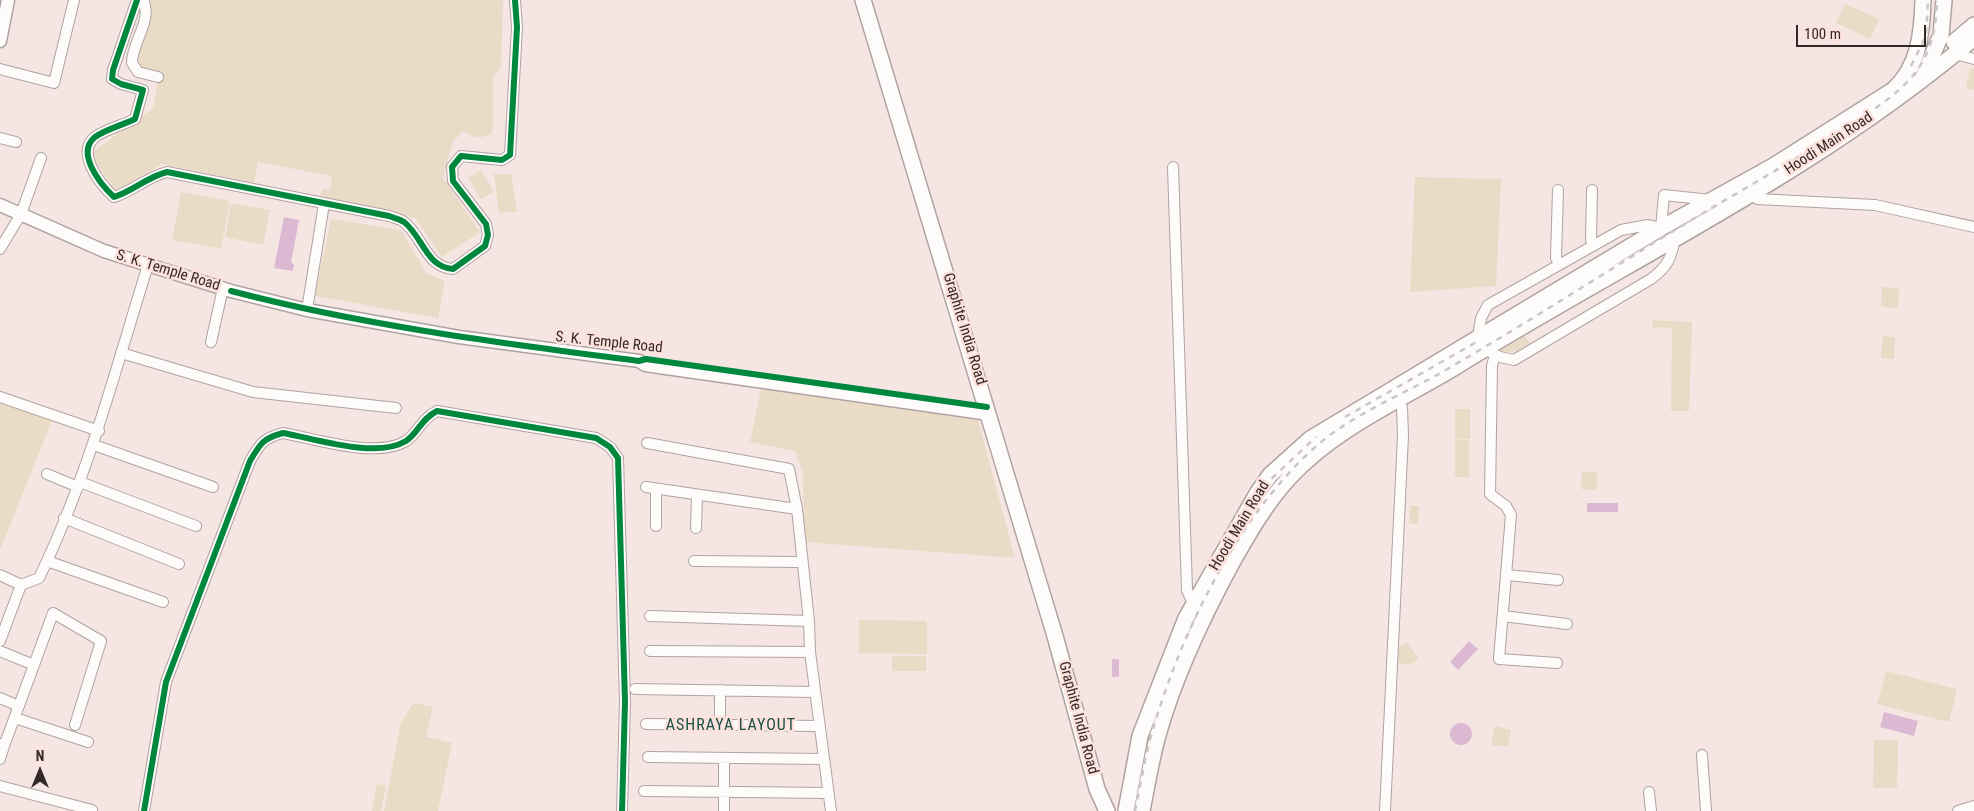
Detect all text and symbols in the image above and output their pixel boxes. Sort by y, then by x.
scale bar [1799,15,1929,47]
text: 100 m [1804,25,1841,43]
street label: Hoodi Main Road [1782,109,1876,179]
street label: S. K. Temple Road [114,247,222,295]
street label: Graphite India Road [938,271,990,387]
street label: S. K. Temple Road [555,328,663,358]
street label: Hoodi Main Road [1206,478,1274,574]
street label: Graphite India Road [1054,660,1102,776]
district label: ASHRAYA LAYOUT [664,716,798,736]
north arrow [15,746,65,796]
text: N [36,748,44,764]

